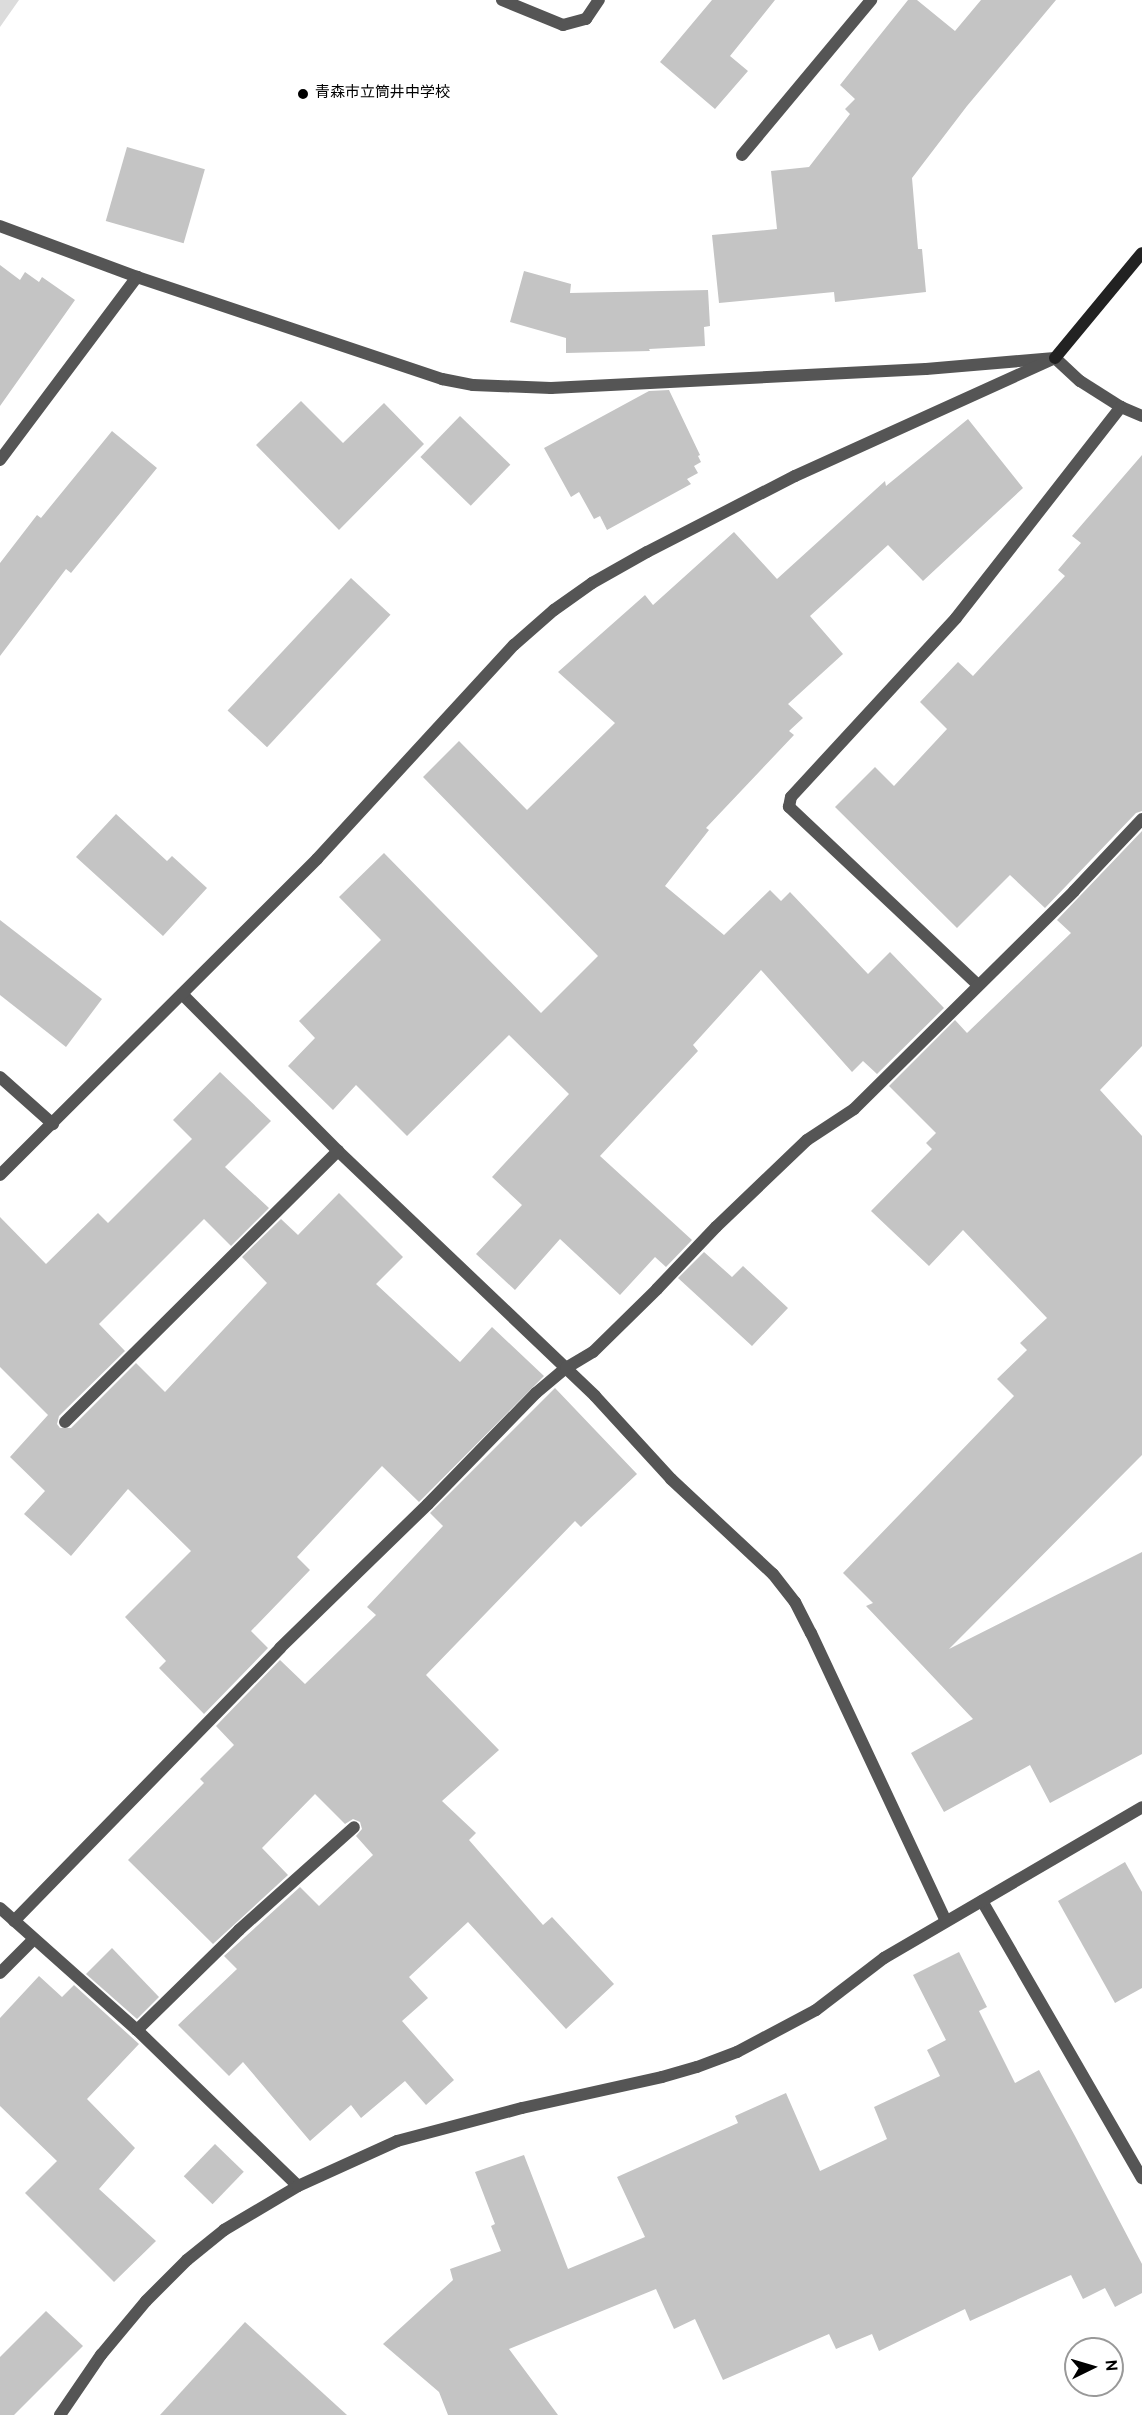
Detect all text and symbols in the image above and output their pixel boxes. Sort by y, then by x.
place label: 青森市立筒井中学校 [315,85,450,103]
marker: 青森市立筒井中学校 [296,87,310,101]
north arrow [1064,2337,1124,2397]
text: N [1099,2359,1120,2372]

